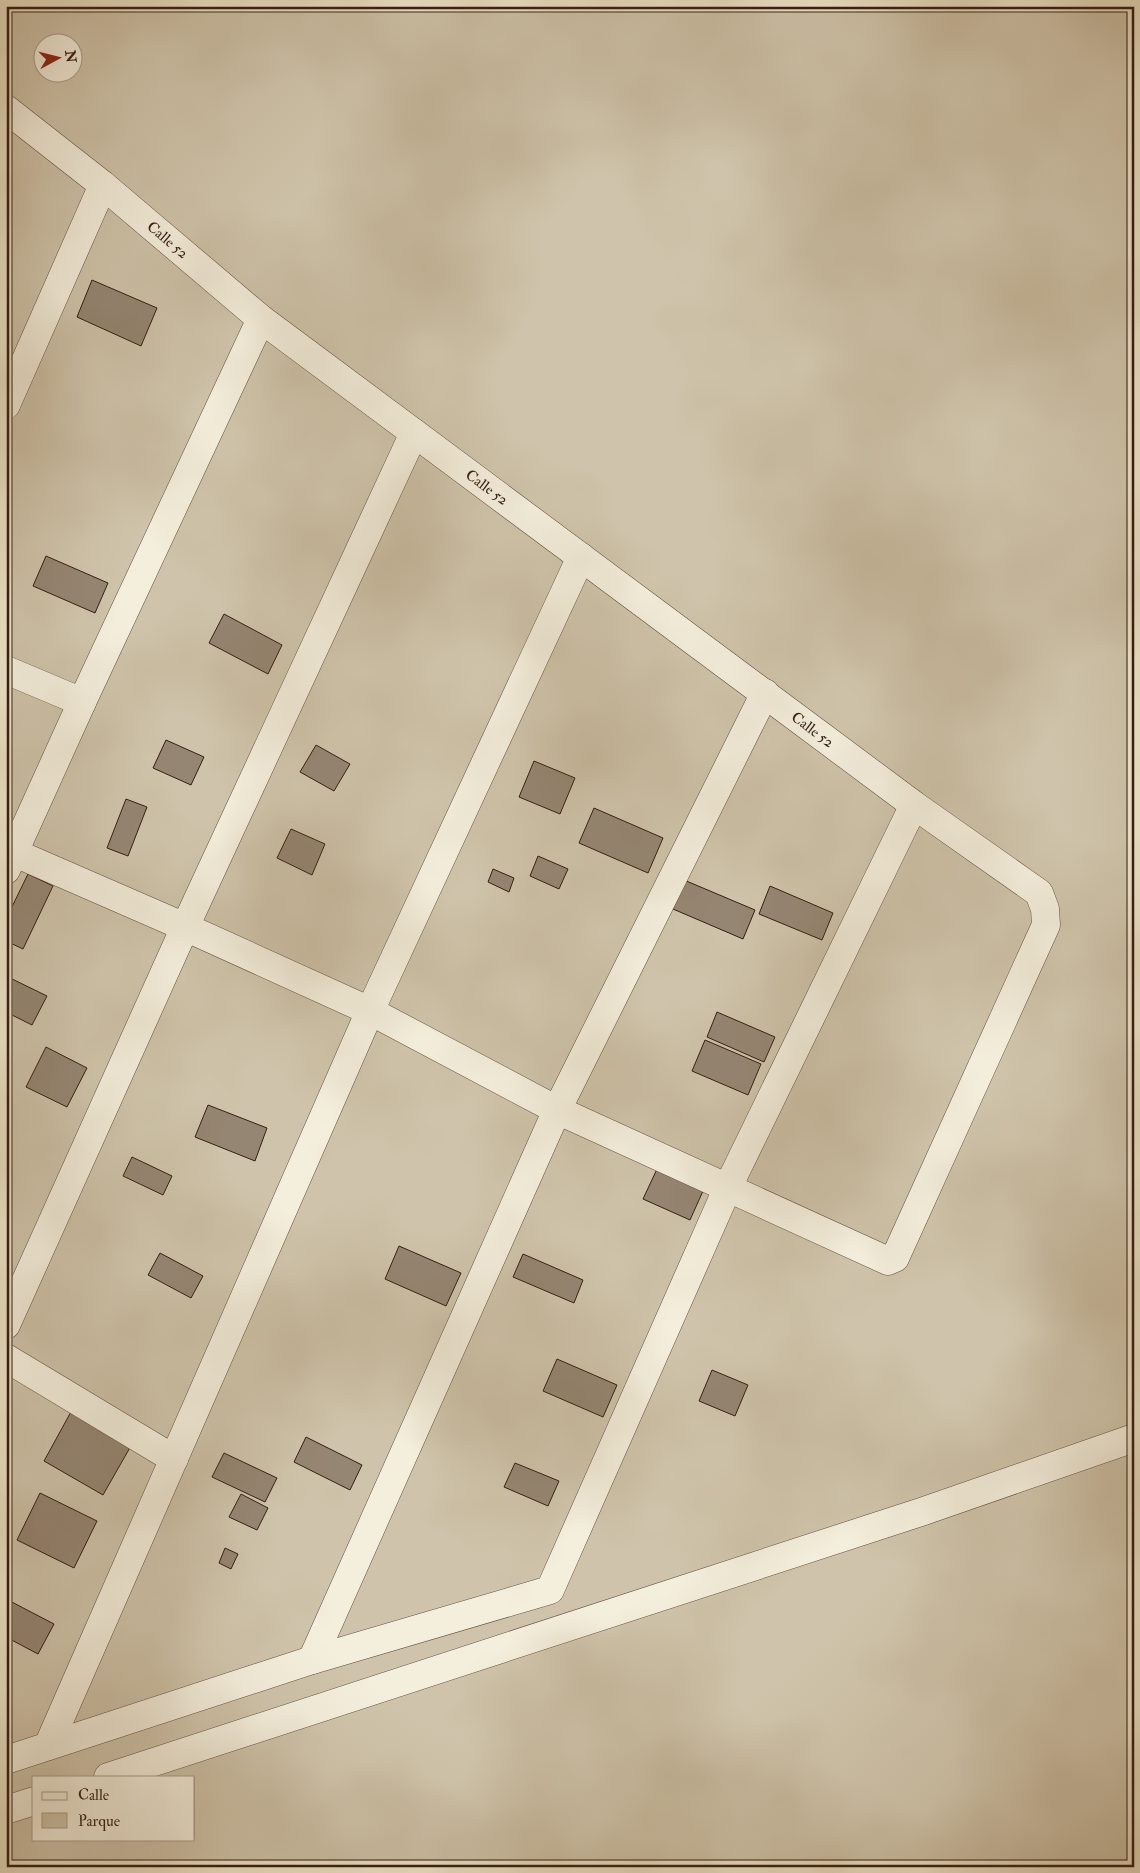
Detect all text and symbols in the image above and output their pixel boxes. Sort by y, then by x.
north arrow [32,32,82,82]
text: N [61,48,80,64]
street label: Calle 52 [143,217,192,263]
street label: Calle 52 [462,465,512,510]
street label: Calle 52 [787,708,838,752]
legend [32,1776,195,1840]
text: Calle [78,1786,109,1805]
text: Parque [78,1812,120,1831]

